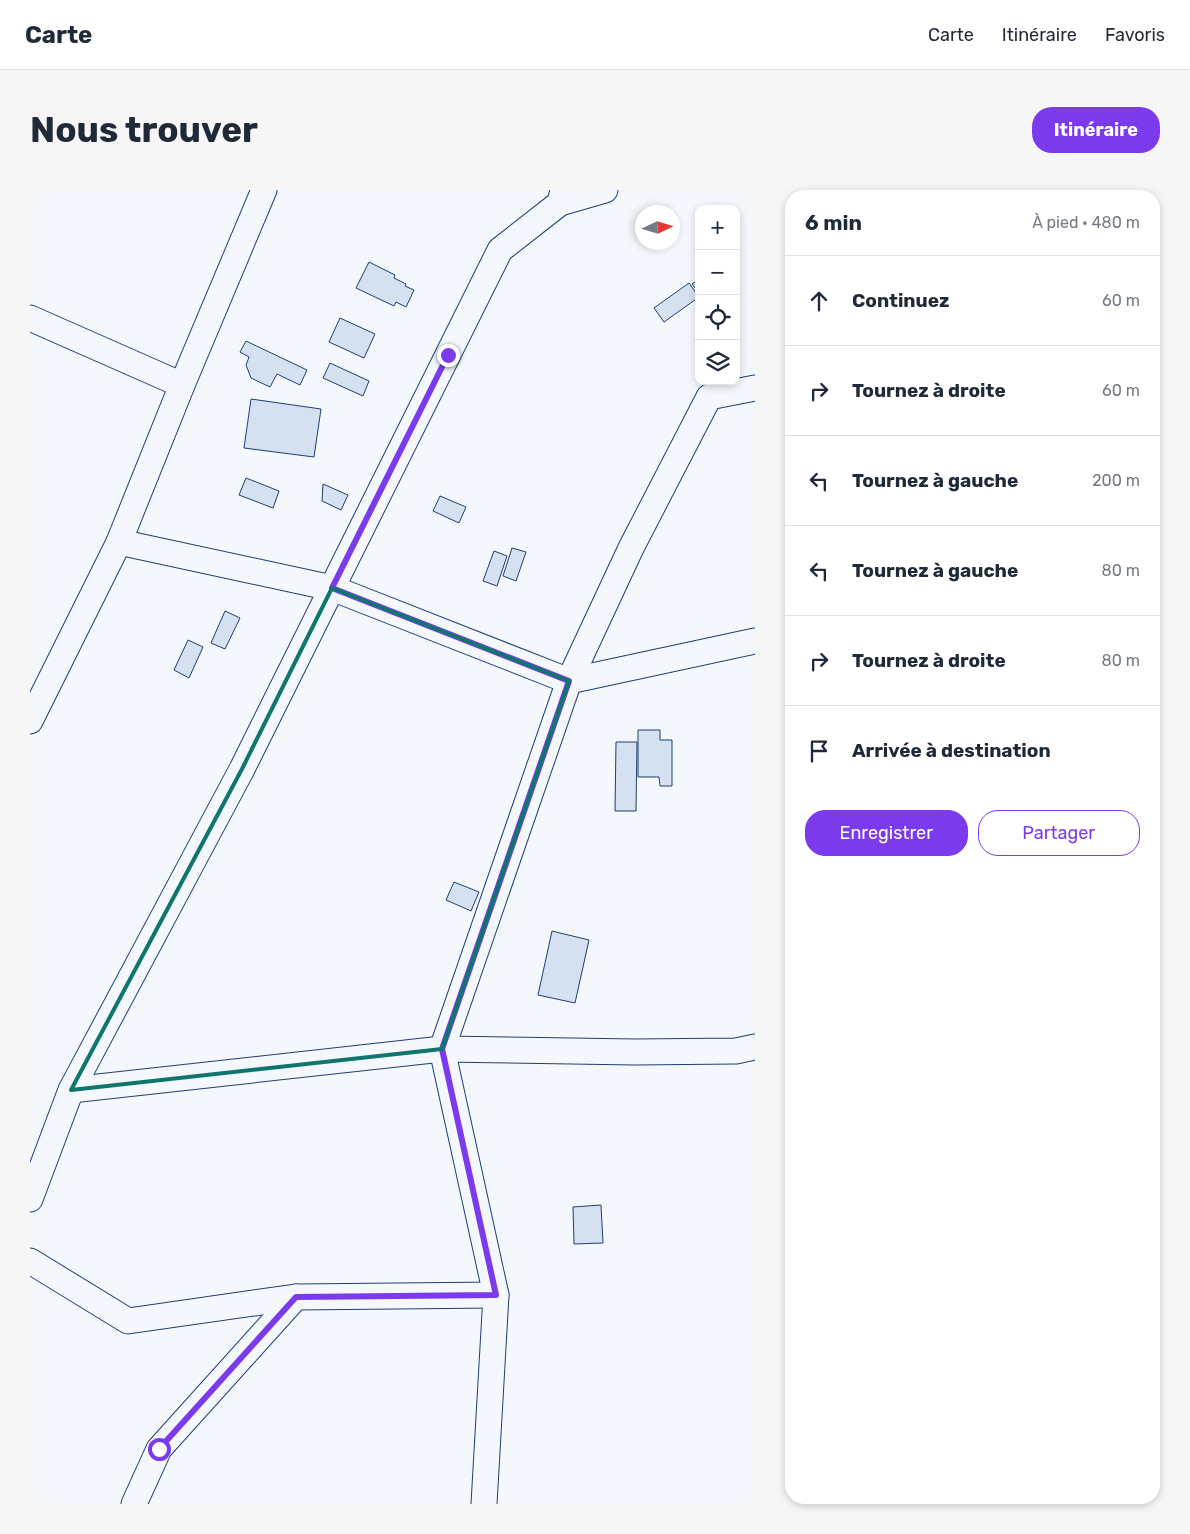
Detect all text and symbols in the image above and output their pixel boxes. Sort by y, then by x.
text: Carte [25,21,92,49]
text: Carte [928,24,974,46]
text: Itinéraire [1002,24,1077,46]
text: Favoris [1105,24,1165,46]
button: Itinéraire [1032,107,1160,153]
text: Nous trouver [30,109,258,151]
north arrow [635,205,680,250]
map controls [695,205,740,385]
button: + [695,205,740,250]
text: 6 min [805,210,862,235]
text: À pied · 480 m [1032,213,1140,232]
button: − [695,250,740,295]
icon: ahead [805,287,833,315]
text: Continuez [852,289,950,312]
text: 60 m [1102,291,1140,310]
button: locate [695,295,740,340]
button: layers [695,340,740,385]
route end [437,344,460,367]
icon: right [805,377,833,405]
text: Tournez à droite [852,379,1006,402]
text: 60 m [1102,381,1140,400]
icon: left [805,467,833,495]
text: Tournez à gauche [852,469,1018,492]
text: 200 m [1092,471,1140,490]
icon: left [805,557,833,585]
text: Tournez à gauche [852,559,1018,582]
text: 80 m [1102,561,1140,580]
icon: right [805,647,833,675]
text: Tournez à droite [852,649,1006,672]
text: 80 m [1102,651,1140,670]
icon: arrive [805,737,833,765]
text: Arrivée à destination [852,739,1051,762]
button: Enregistrer [805,810,968,856]
button: Partager [978,810,1140,856]
route start [148,1438,171,1461]

